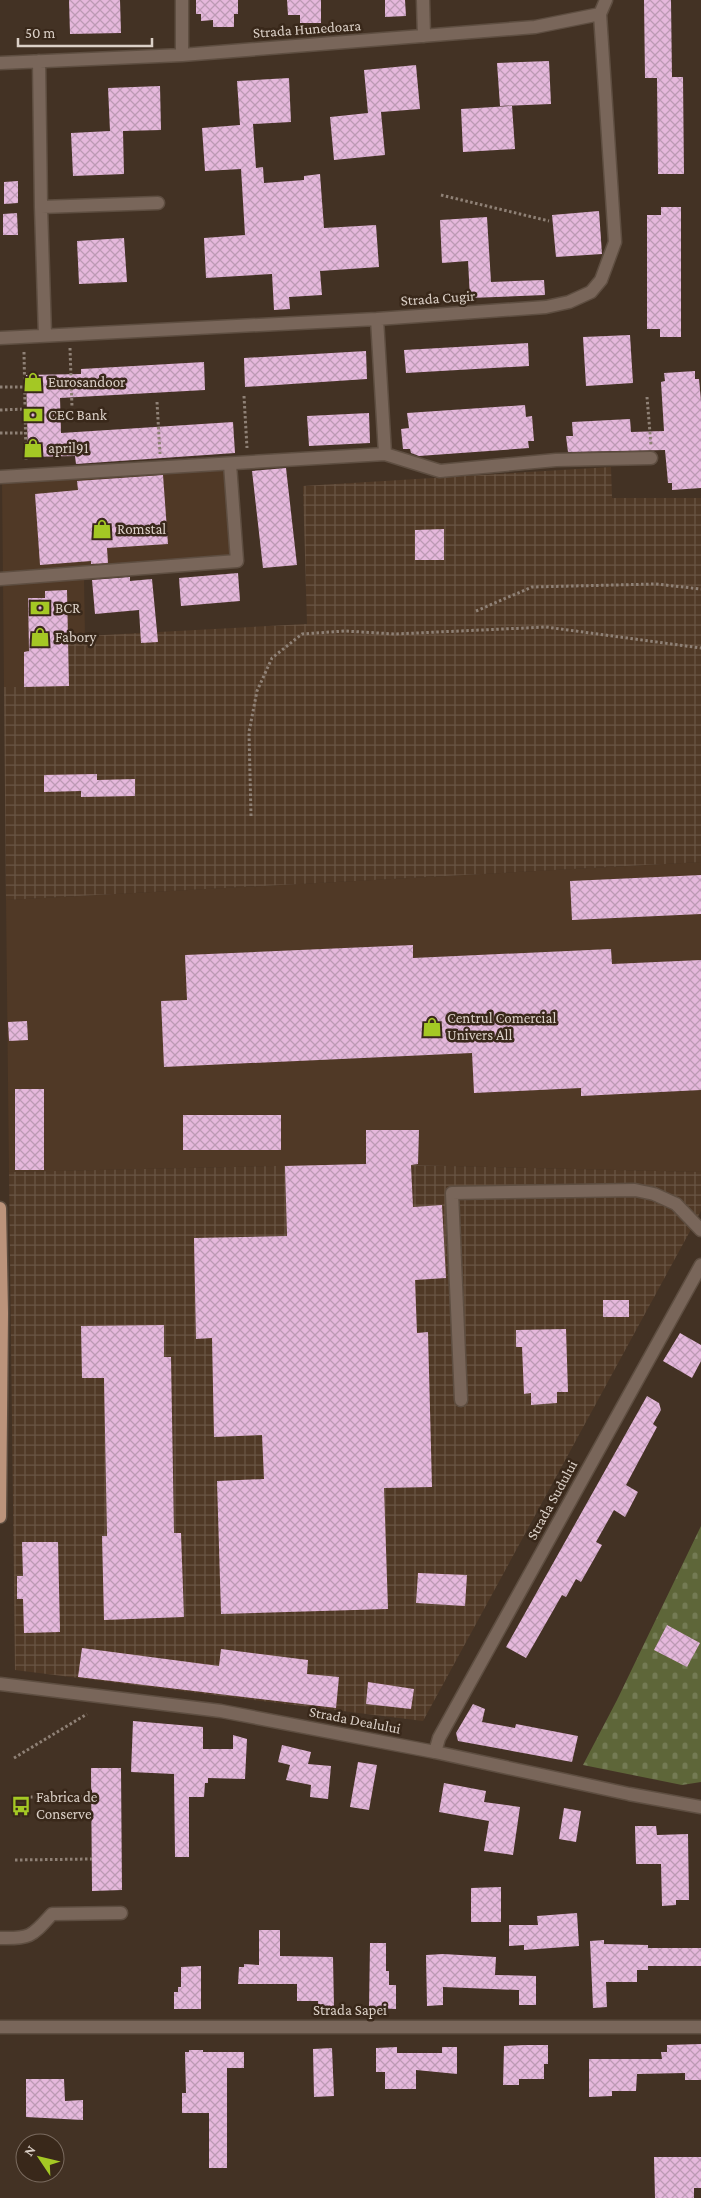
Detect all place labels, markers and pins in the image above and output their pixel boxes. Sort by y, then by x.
shop icon: Eurosandoor [22,371,44,393]
place label: Eurosandoor [48,374,126,390]
bank icon: CEC Bank [22,404,44,426]
place label: CEC Bank [48,407,108,423]
shop icon: april91 [22,437,44,459]
place label: april91 [48,440,89,457]
shop icon: Romstal [91,518,113,540]
place label: Romstal [117,521,166,537]
bank icon: BCR [29,597,51,619]
place label: BCR [55,600,81,616]
shop icon: Fabory [29,626,51,648]
place label: Fabory [55,629,97,646]
place label: Centrul Comercial Univers All [447,1010,556,1043]
shop icon: Centrul Comercial Univers All [421,1016,443,1038]
place label: Fabrica de Conserve [36,1789,98,1822]
bus stop icon: Fabrica de Conserve [10,1795,32,1817]

